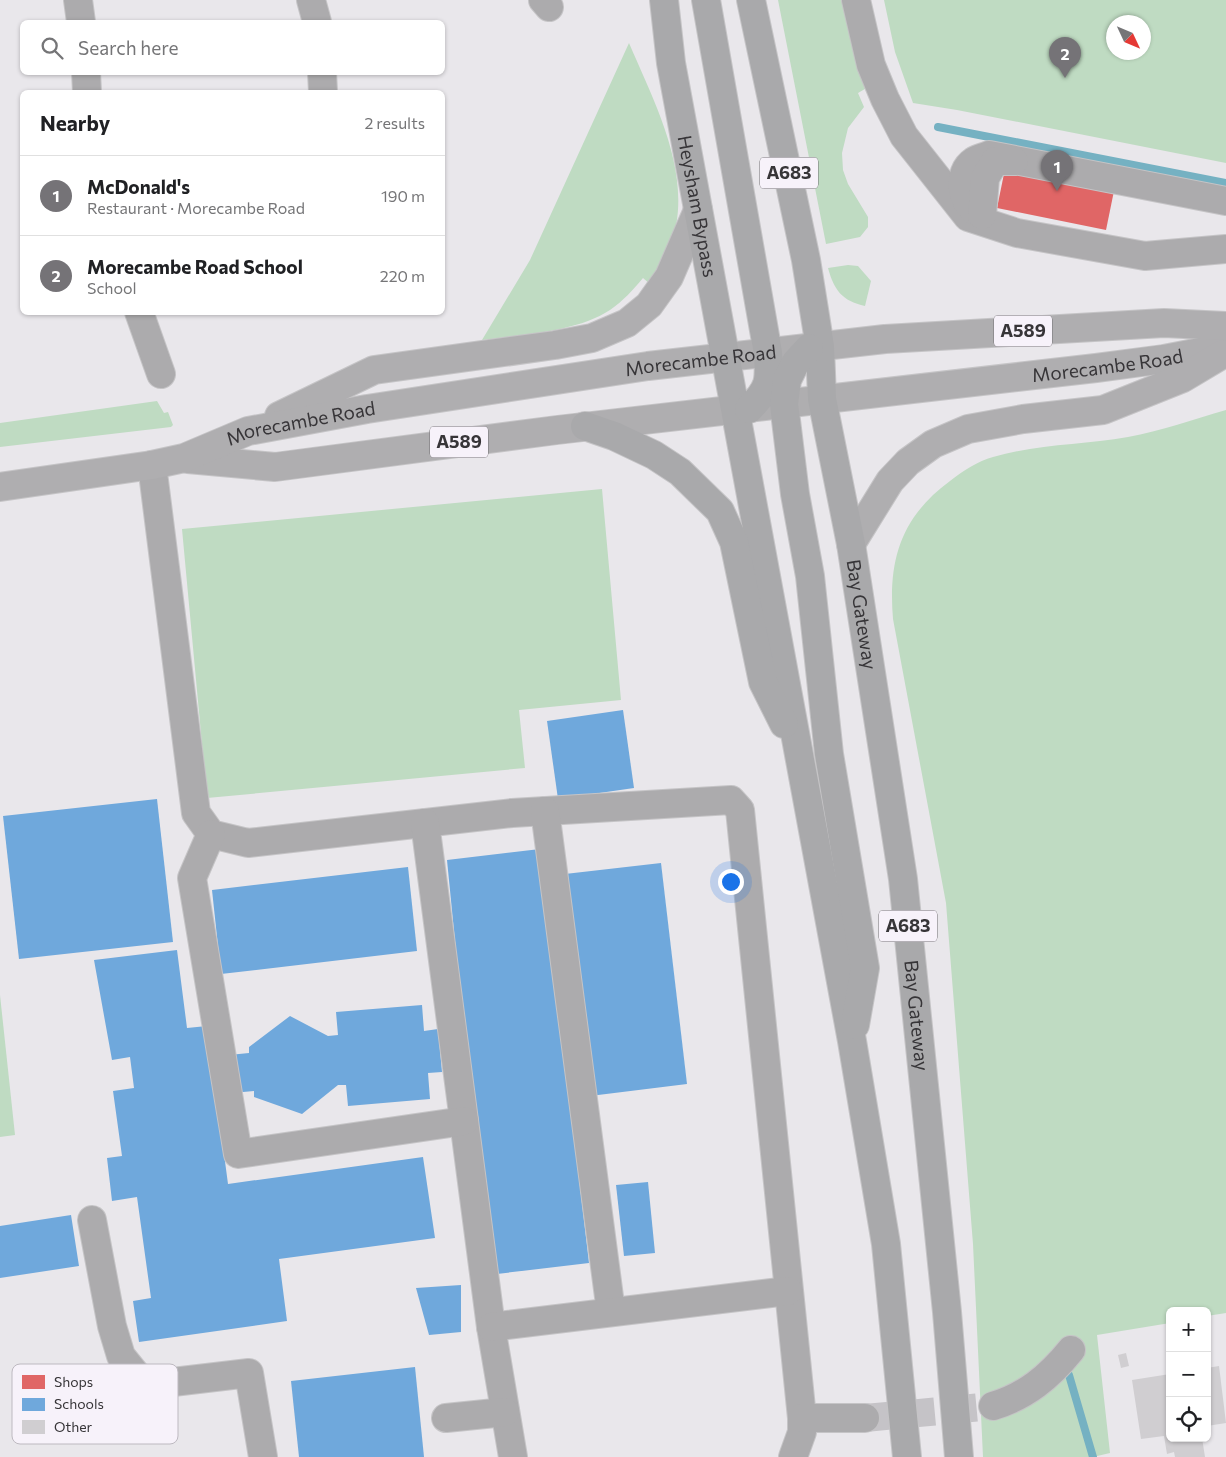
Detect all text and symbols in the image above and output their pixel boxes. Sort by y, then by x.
north arrow [1106,15,1151,60]
search box [20,20,445,75]
icon: search [38,34,66,62]
text: Search here [78,36,178,59]
pin: 2 [1049,37,1081,78]
text: Nearby [40,110,110,135]
text: 2 results [364,113,425,132]
street label: Heysham Bypass [674,133,722,279]
pin: 1 [1041,150,1073,191]
road number: A683 [760,158,818,188]
text: McDonald's [87,175,190,198]
text: 1 [52,186,60,205]
text: 190 m [381,186,425,205]
text: Restaurant · Morecambe Road [87,198,305,217]
text: Morecambe Road School [87,255,303,278]
text: 2 [51,266,61,285]
text: 220 m [380,266,425,285]
text: School [87,278,137,297]
road number: A589 [994,316,1052,346]
street label: Morecambe Road [623,339,777,380]
street label: Morecambe Road [1031,344,1185,386]
street label: Morecambe Road [222,396,377,450]
road number: A589 [430,427,488,458]
street label: Bay Gateway [843,557,882,671]
your location [718,869,744,895]
road number: A683 [879,910,937,941]
street label: Bay Gateway [900,959,934,1072]
map controls [1166,1307,1211,1442]
button: + [1166,1307,1211,1352]
button: − [1166,1352,1211,1397]
legend [12,1364,178,1444]
text: Shops [54,1373,93,1390]
text: Schools [54,1395,104,1412]
button: locate [1166,1397,1211,1442]
text: Other [54,1418,93,1435]

